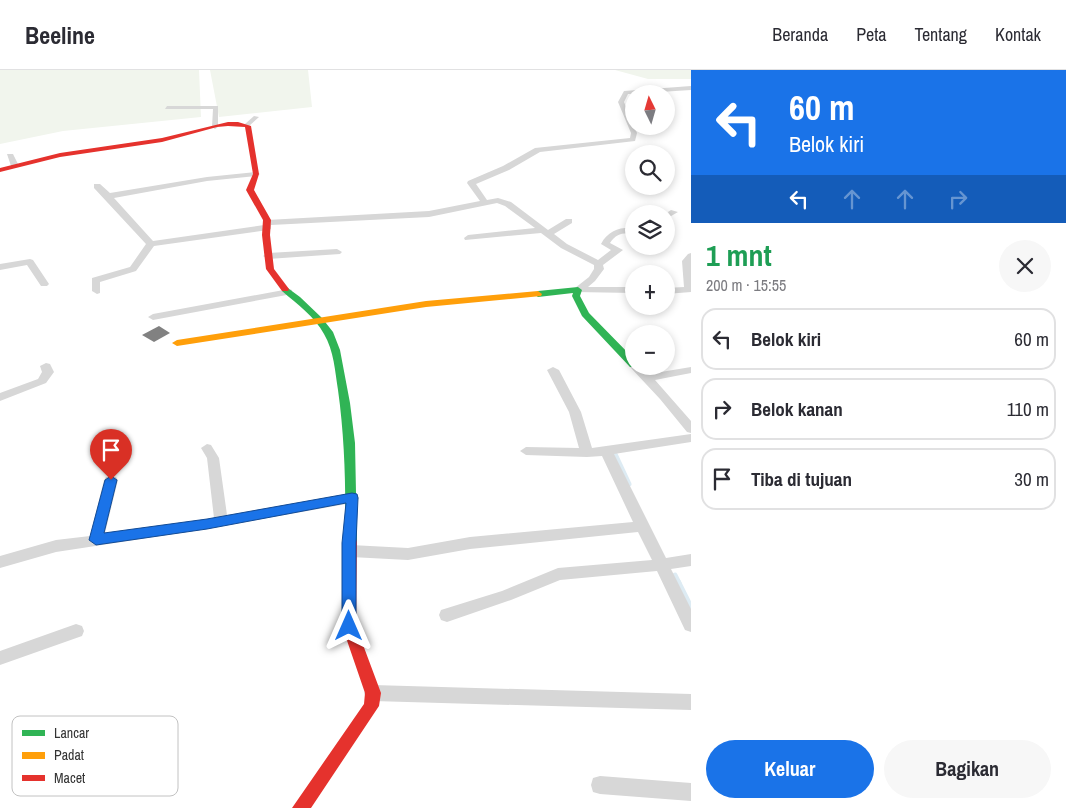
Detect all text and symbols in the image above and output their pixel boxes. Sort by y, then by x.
text: Beeline [25,19,95,51]
text: Beranda [772,22,828,47]
text: Peta [856,22,887,47]
text: Tentang [915,22,967,47]
text: Kontak [995,22,1041,47]
text: 60 m [789,84,854,131]
north arrow [625,85,675,135]
map controls [625,85,675,375]
icon: left [706,90,771,155]
text: Belok kiri [789,129,864,159]
button: search [625,145,675,195]
icon: left [785,185,813,213]
icon: ahead [838,185,866,213]
icon: ahead [891,185,919,213]
icon: right [944,185,972,213]
button: layers [625,205,675,255]
text: 1 mnt [706,235,772,275]
button: close [999,240,1051,292]
button: + [625,265,675,315]
text: 200 m · 15:55 [706,274,786,296]
button: − [625,325,675,375]
icon: left [708,325,736,353]
text: Belok kiri [751,326,821,352]
text: 60 m [1014,326,1049,352]
icon: right [708,395,736,423]
text: Belok kanan [751,396,843,422]
text: 110 m [1007,396,1049,422]
pin [90,429,132,480]
icon: arrive [97,436,125,464]
icon: arrive [708,465,736,493]
text: Tiba di tujuan [751,466,852,492]
text: 30 m [1014,466,1049,492]
position arrow [322,599,374,651]
legend [12,716,178,796]
text: Lancar [54,724,89,742]
button: Keluar [706,740,874,798]
button: Bagikan [884,740,1051,798]
text: Padat [54,746,84,764]
text: Macet [54,769,85,787]

